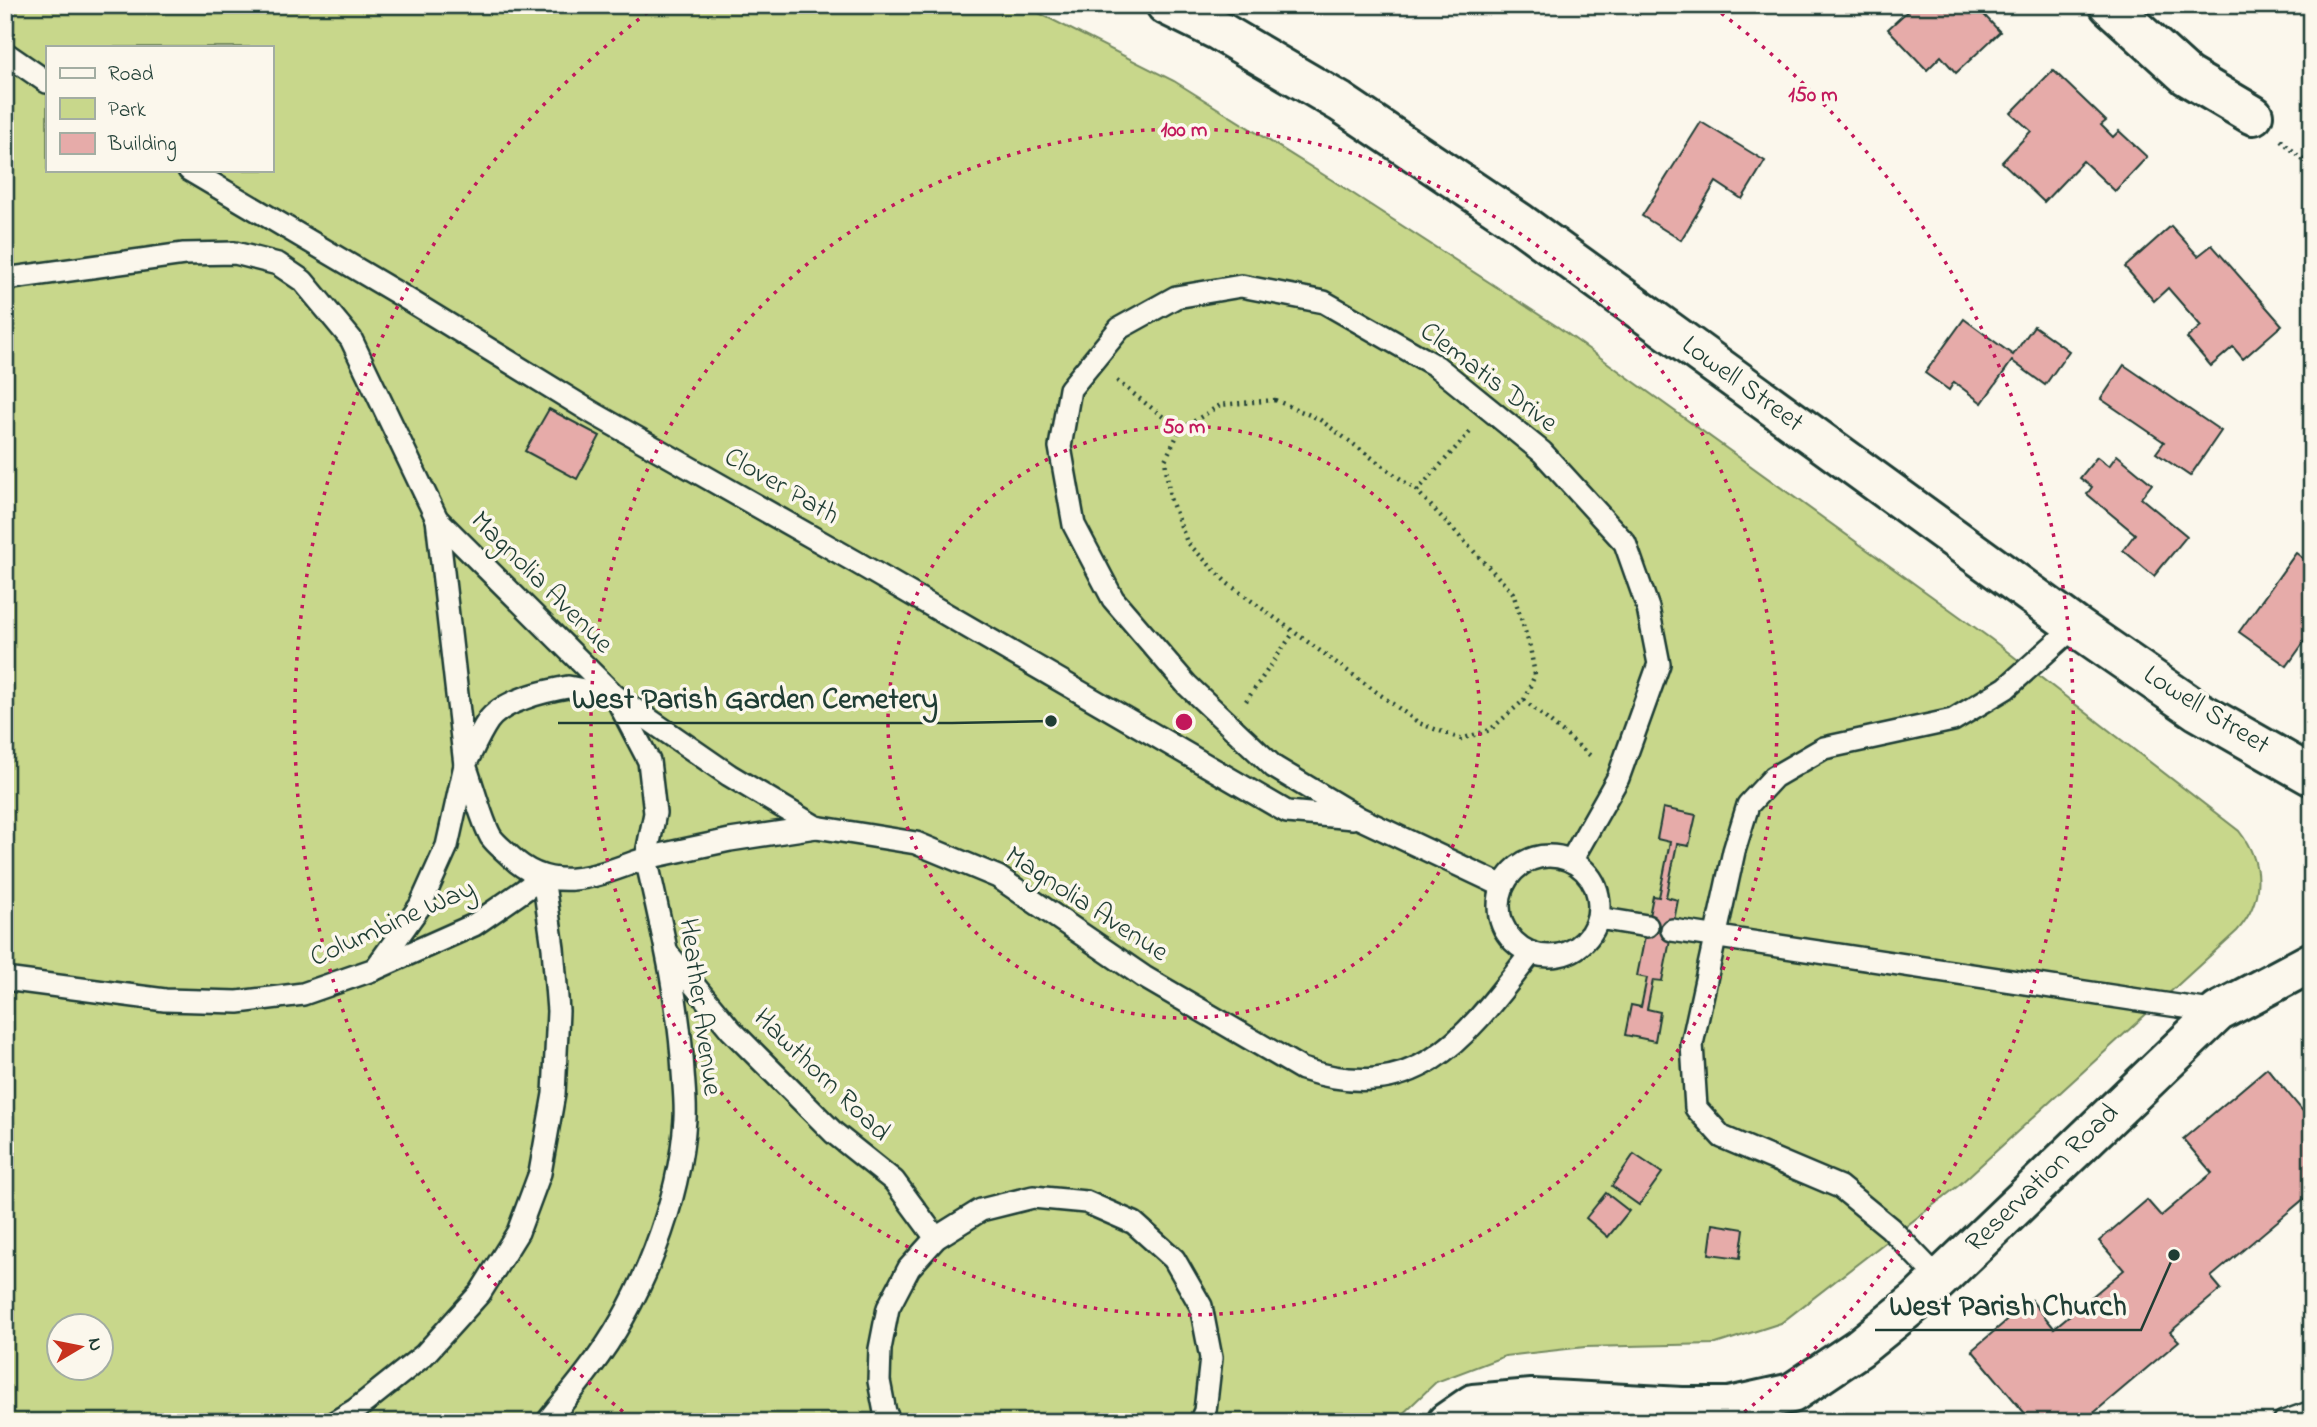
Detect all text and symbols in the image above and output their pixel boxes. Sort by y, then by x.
legend [46,46,273,172]
text: Road [108,60,154,90]
text: 150 m [1788,81,1838,111]
text: Park [108,96,147,126]
text: 100 m [1161,116,1207,146]
text: Building [107,130,177,162]
street label: Clematis Drive [1410,312,1566,444]
street label: Lowell Street [1672,326,1812,444]
text: 50 m [1163,413,1205,443]
street label: Clover Path [716,438,846,536]
street label: Magnolia Avenue [460,502,622,664]
street label: Lowell Street [2135,656,2277,766]
callout: West Parish Garden Cemetery [558,672,952,723]
text: West Parish Garden Cemetery [572,679,938,723]
centre of rings [1172,710,1196,734]
street label: Magnolia Avenue [996,837,1176,974]
street label: Columbine Way [304,869,482,979]
street label: Heather Avenue [666,916,732,1099]
street label: Hawthorn Road [743,1000,899,1153]
street label: Reservation Road [1957,1095,2129,1263]
callout: West Parish Church [1875,1279,2141,1330]
text: West Parish Church [1889,1286,2127,1330]
north arrow [46,1312,116,1382]
text: N [80,1336,109,1353]

